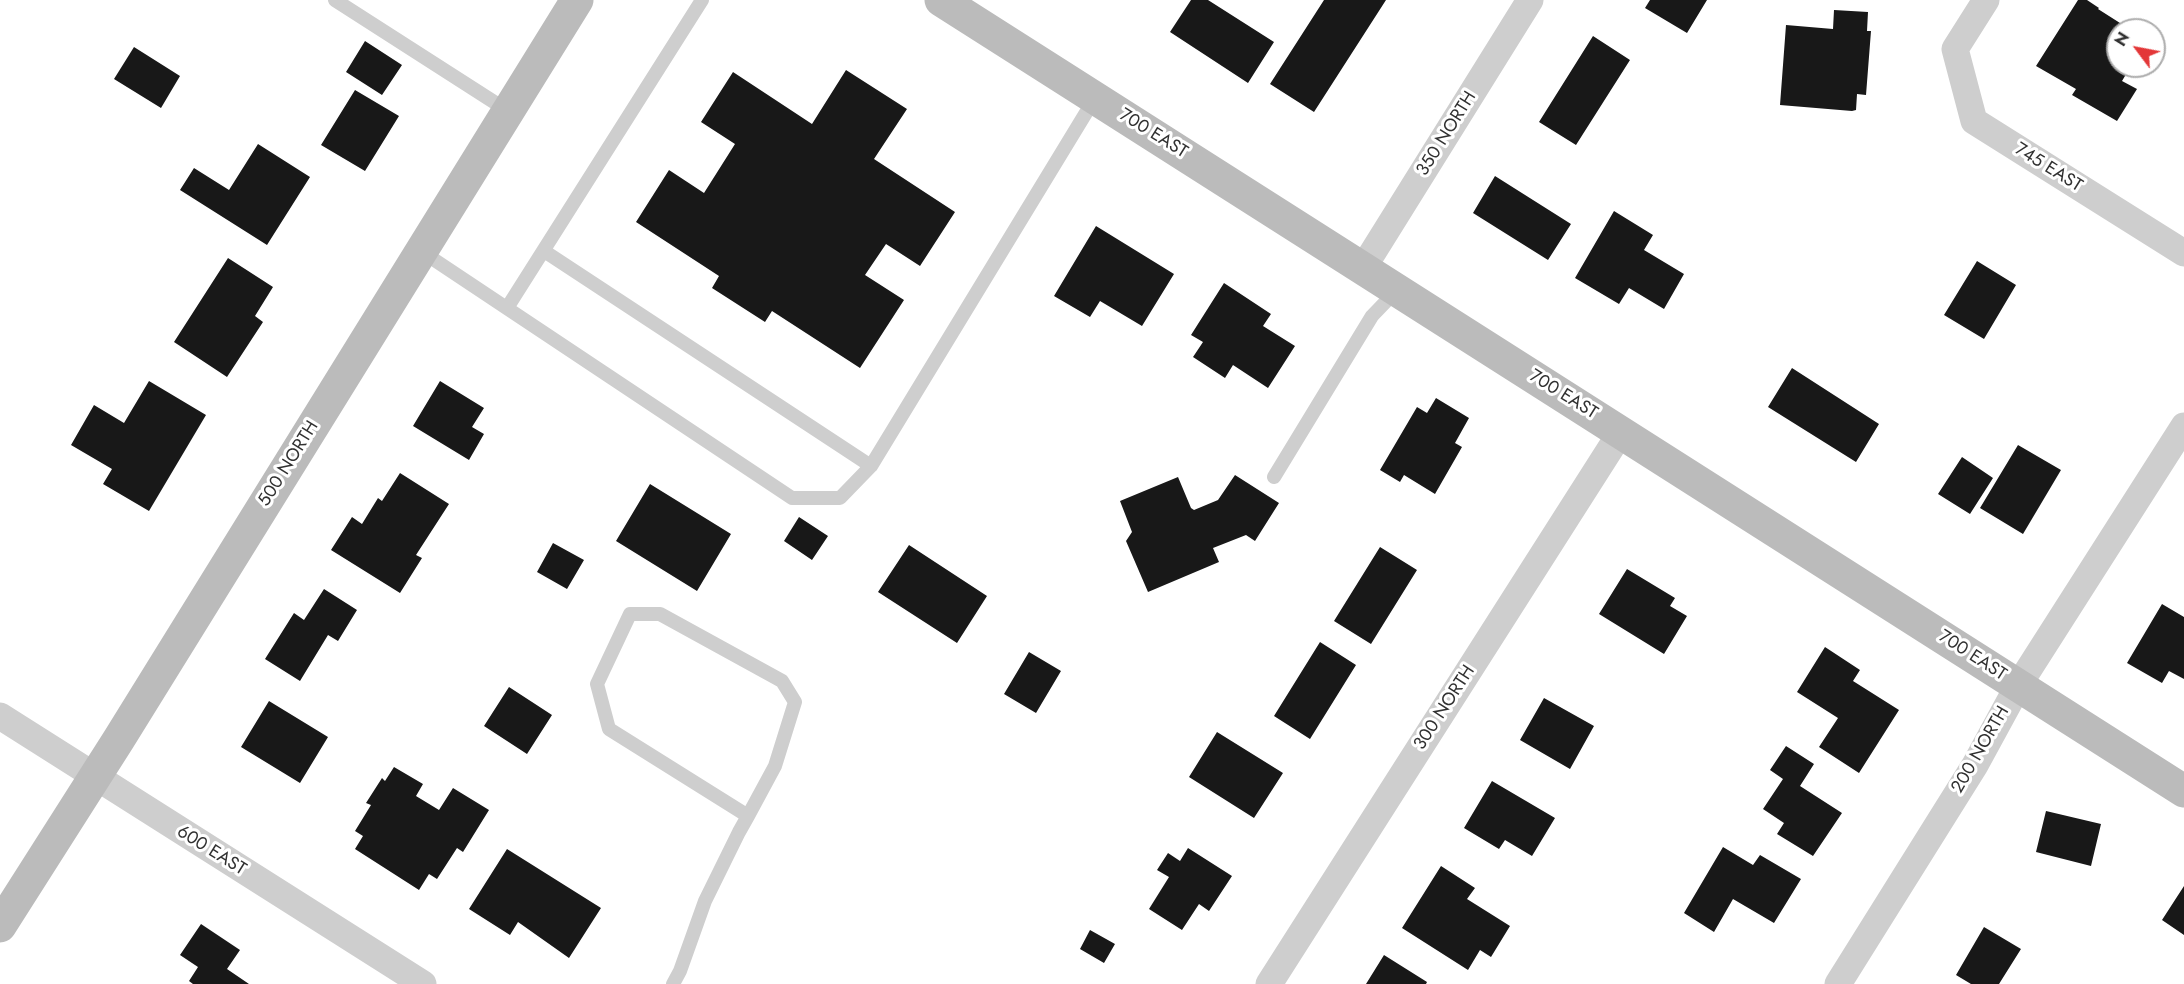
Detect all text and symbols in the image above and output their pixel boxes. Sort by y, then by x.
north arrow [2106,18,2166,78]
text: N [2109,28,2135,51]
street label: 350 NORTH [1412,88,1482,180]
street label: 700 EAST [1115,105,1191,163]
street label: 745 EAST [2010,139,2086,197]
street label: 700 EAST [1525,366,1601,424]
street label: 500 NORTH [254,417,324,511]
street label: 700 EAST [1934,626,2010,686]
street label: 300 NORTH [1410,662,1480,754]
street label: 200 NORTH [1947,703,2015,797]
street label: 600 EAST [172,821,250,881]

